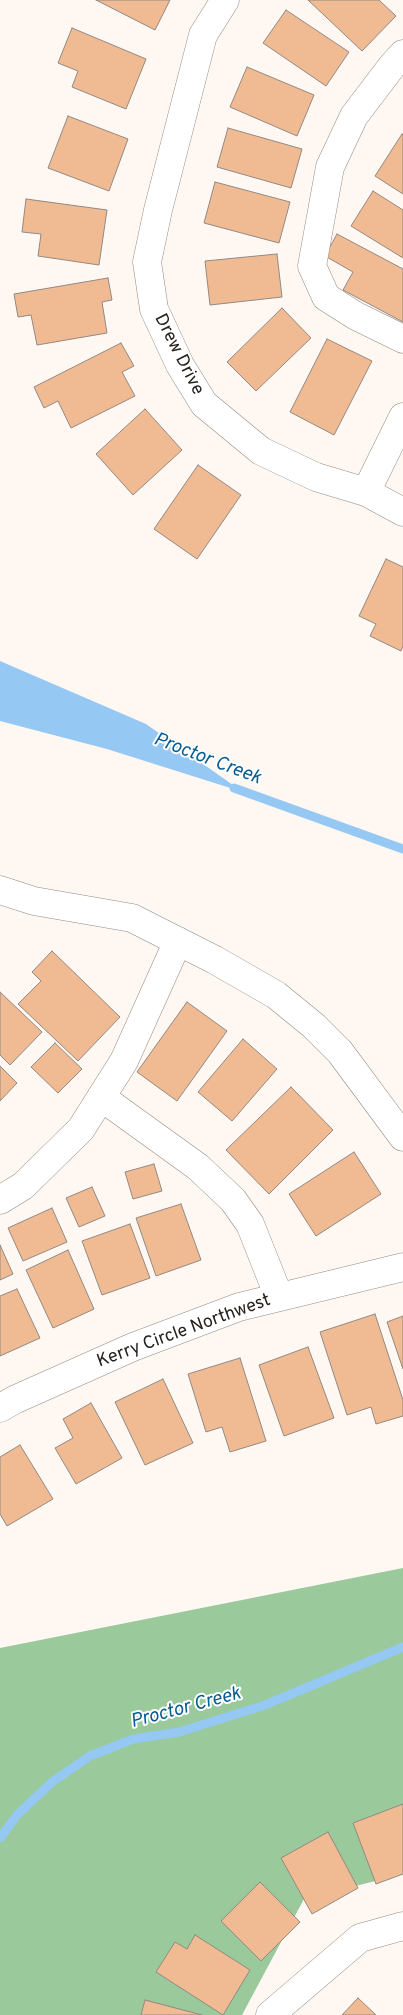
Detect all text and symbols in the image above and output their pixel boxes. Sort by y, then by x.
street label: Drew Drive [148,311,208,399]
water label: Proctor Creek [150,729,264,791]
street label: Kerry Circle Northwest [94,1291,274,1373]
water label: Proctor Creek [128,1683,244,1735]

